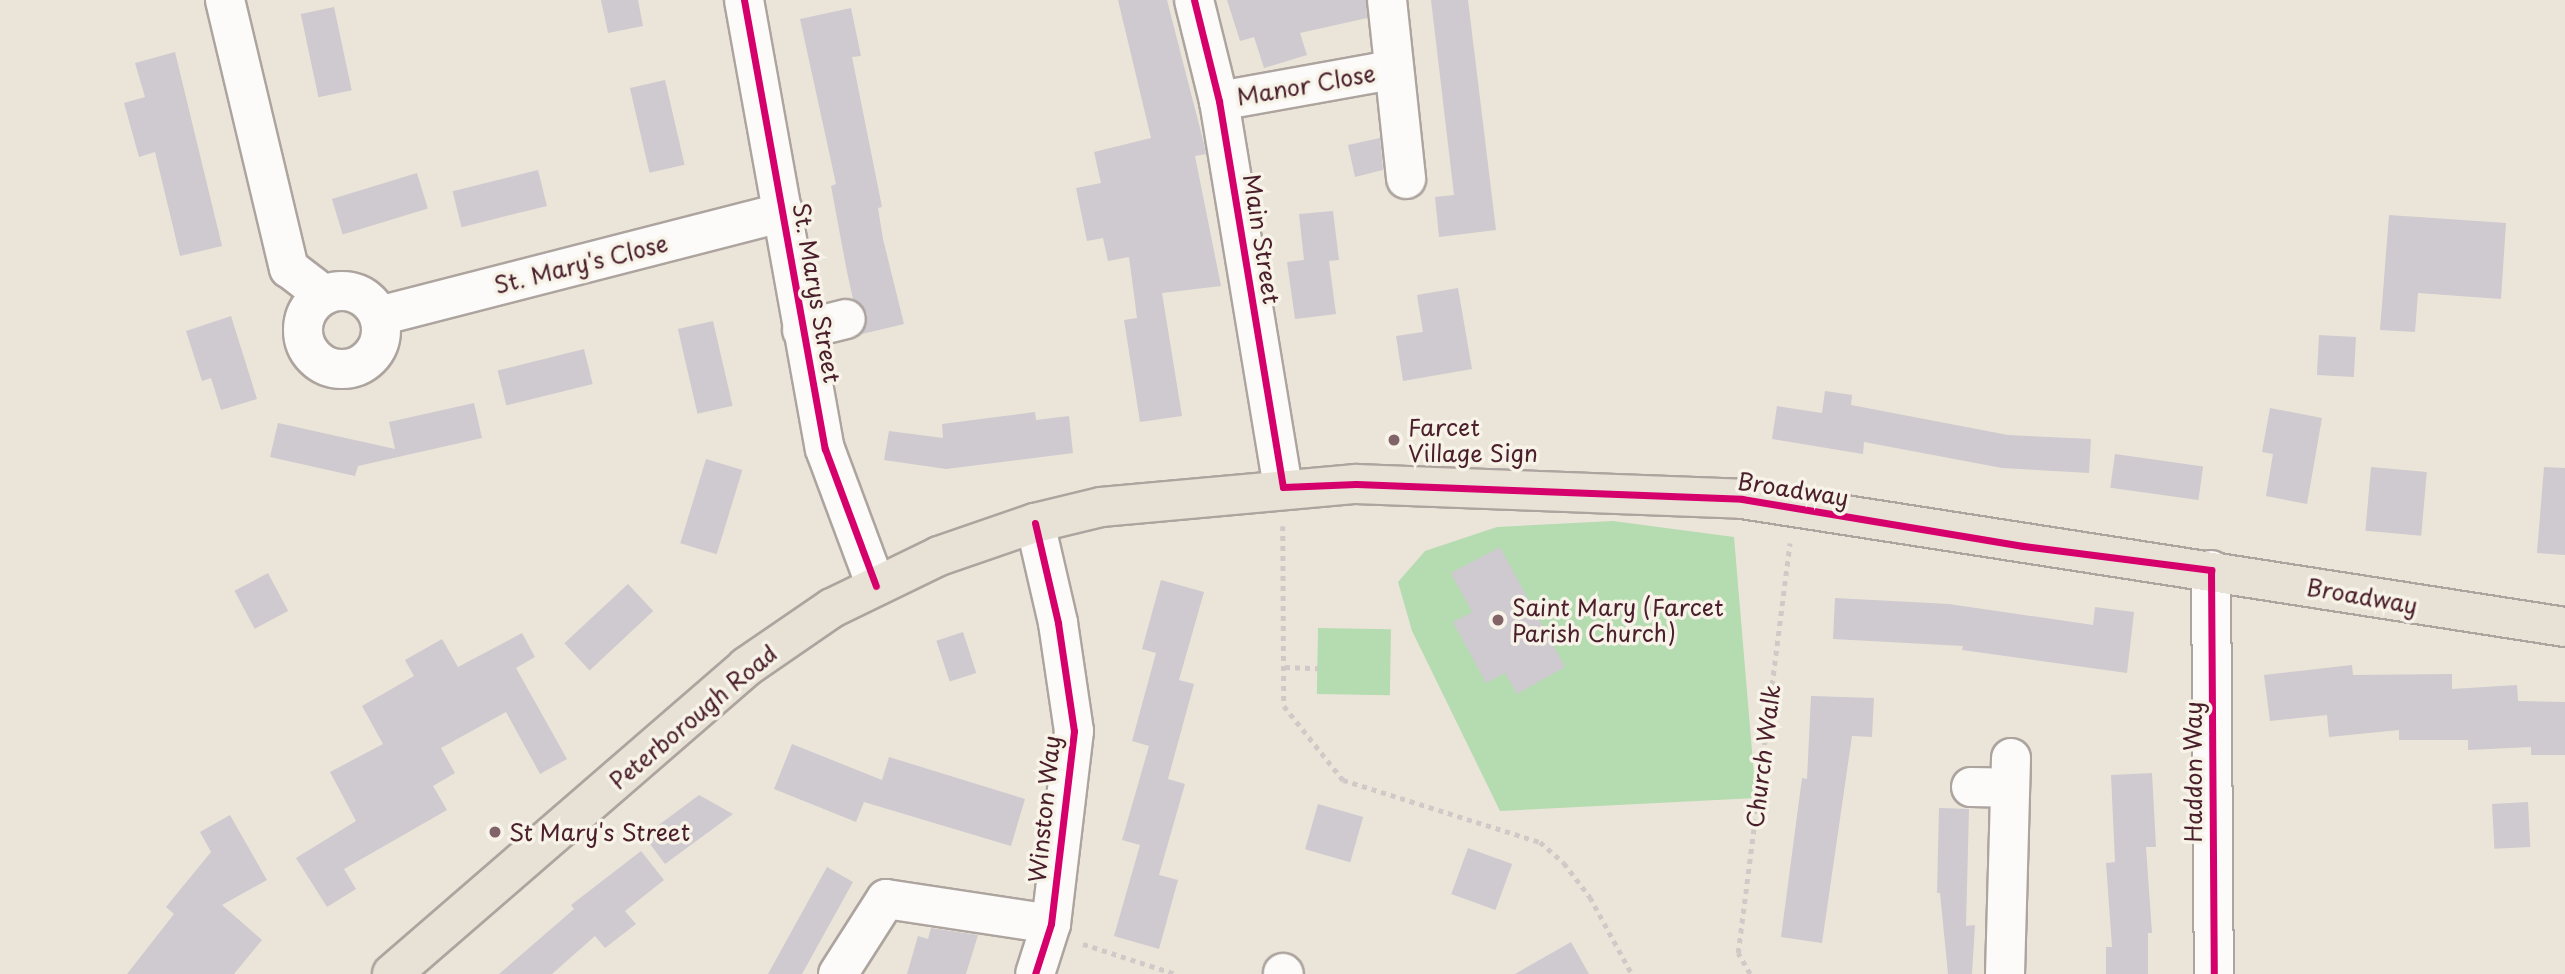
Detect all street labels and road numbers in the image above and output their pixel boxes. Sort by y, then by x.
street label: Manor Close [1235,59,1377,111]
street label: Main Street [1238,172,1286,306]
street label: St. Marys Street [787,200,847,386]
street label: St. Mary's Close [491,229,671,299]
street label: Broadway [1735,467,1851,511]
street label: Broadway [2304,573,2420,619]
street label: Peterborough Road [604,639,782,795]
street label: Church Walk [1740,682,1786,830]
street label: Haddon Way [2179,701,2207,843]
street label: Winston Way [1023,734,1065,884]

